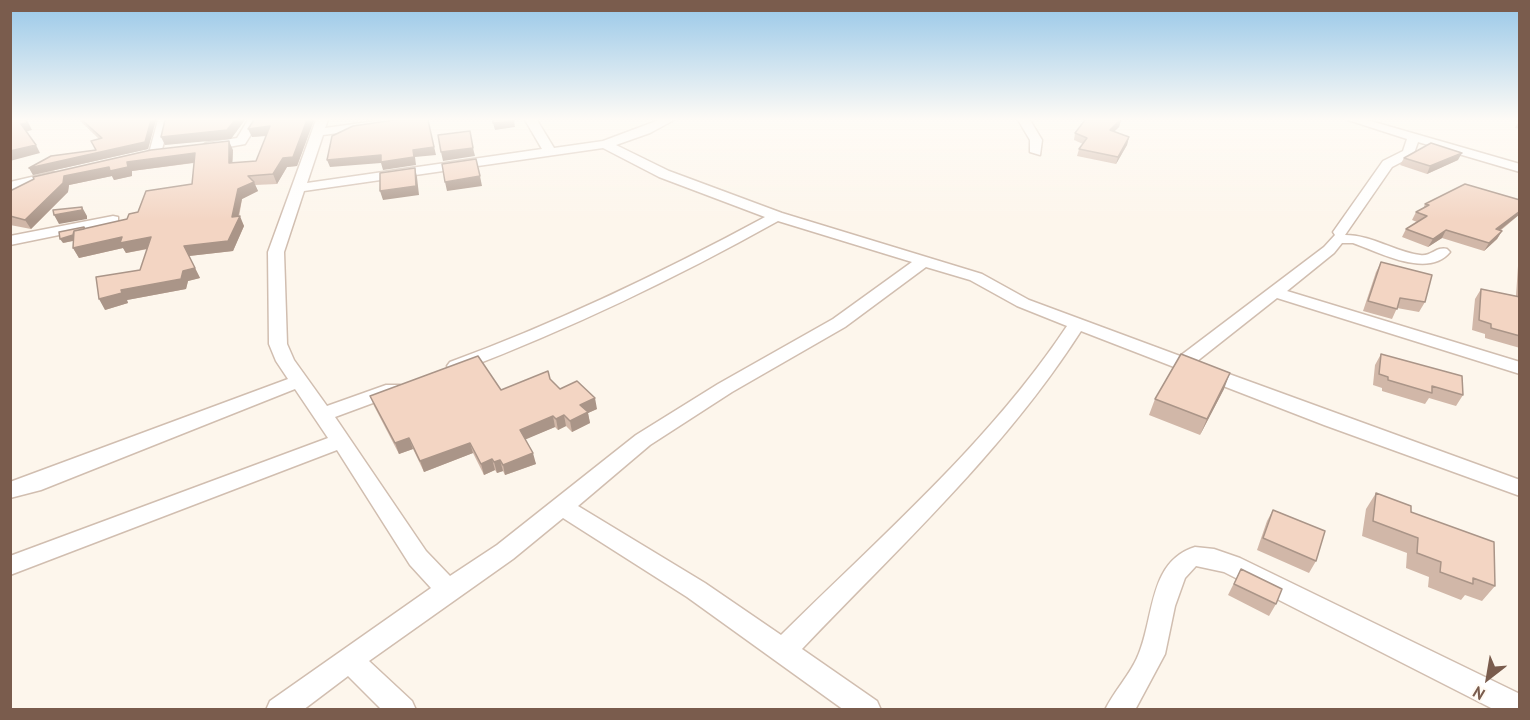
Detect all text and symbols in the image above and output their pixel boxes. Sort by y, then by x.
north arrow [1458,648,1518,708]
text: N [1469,682,1488,705]

